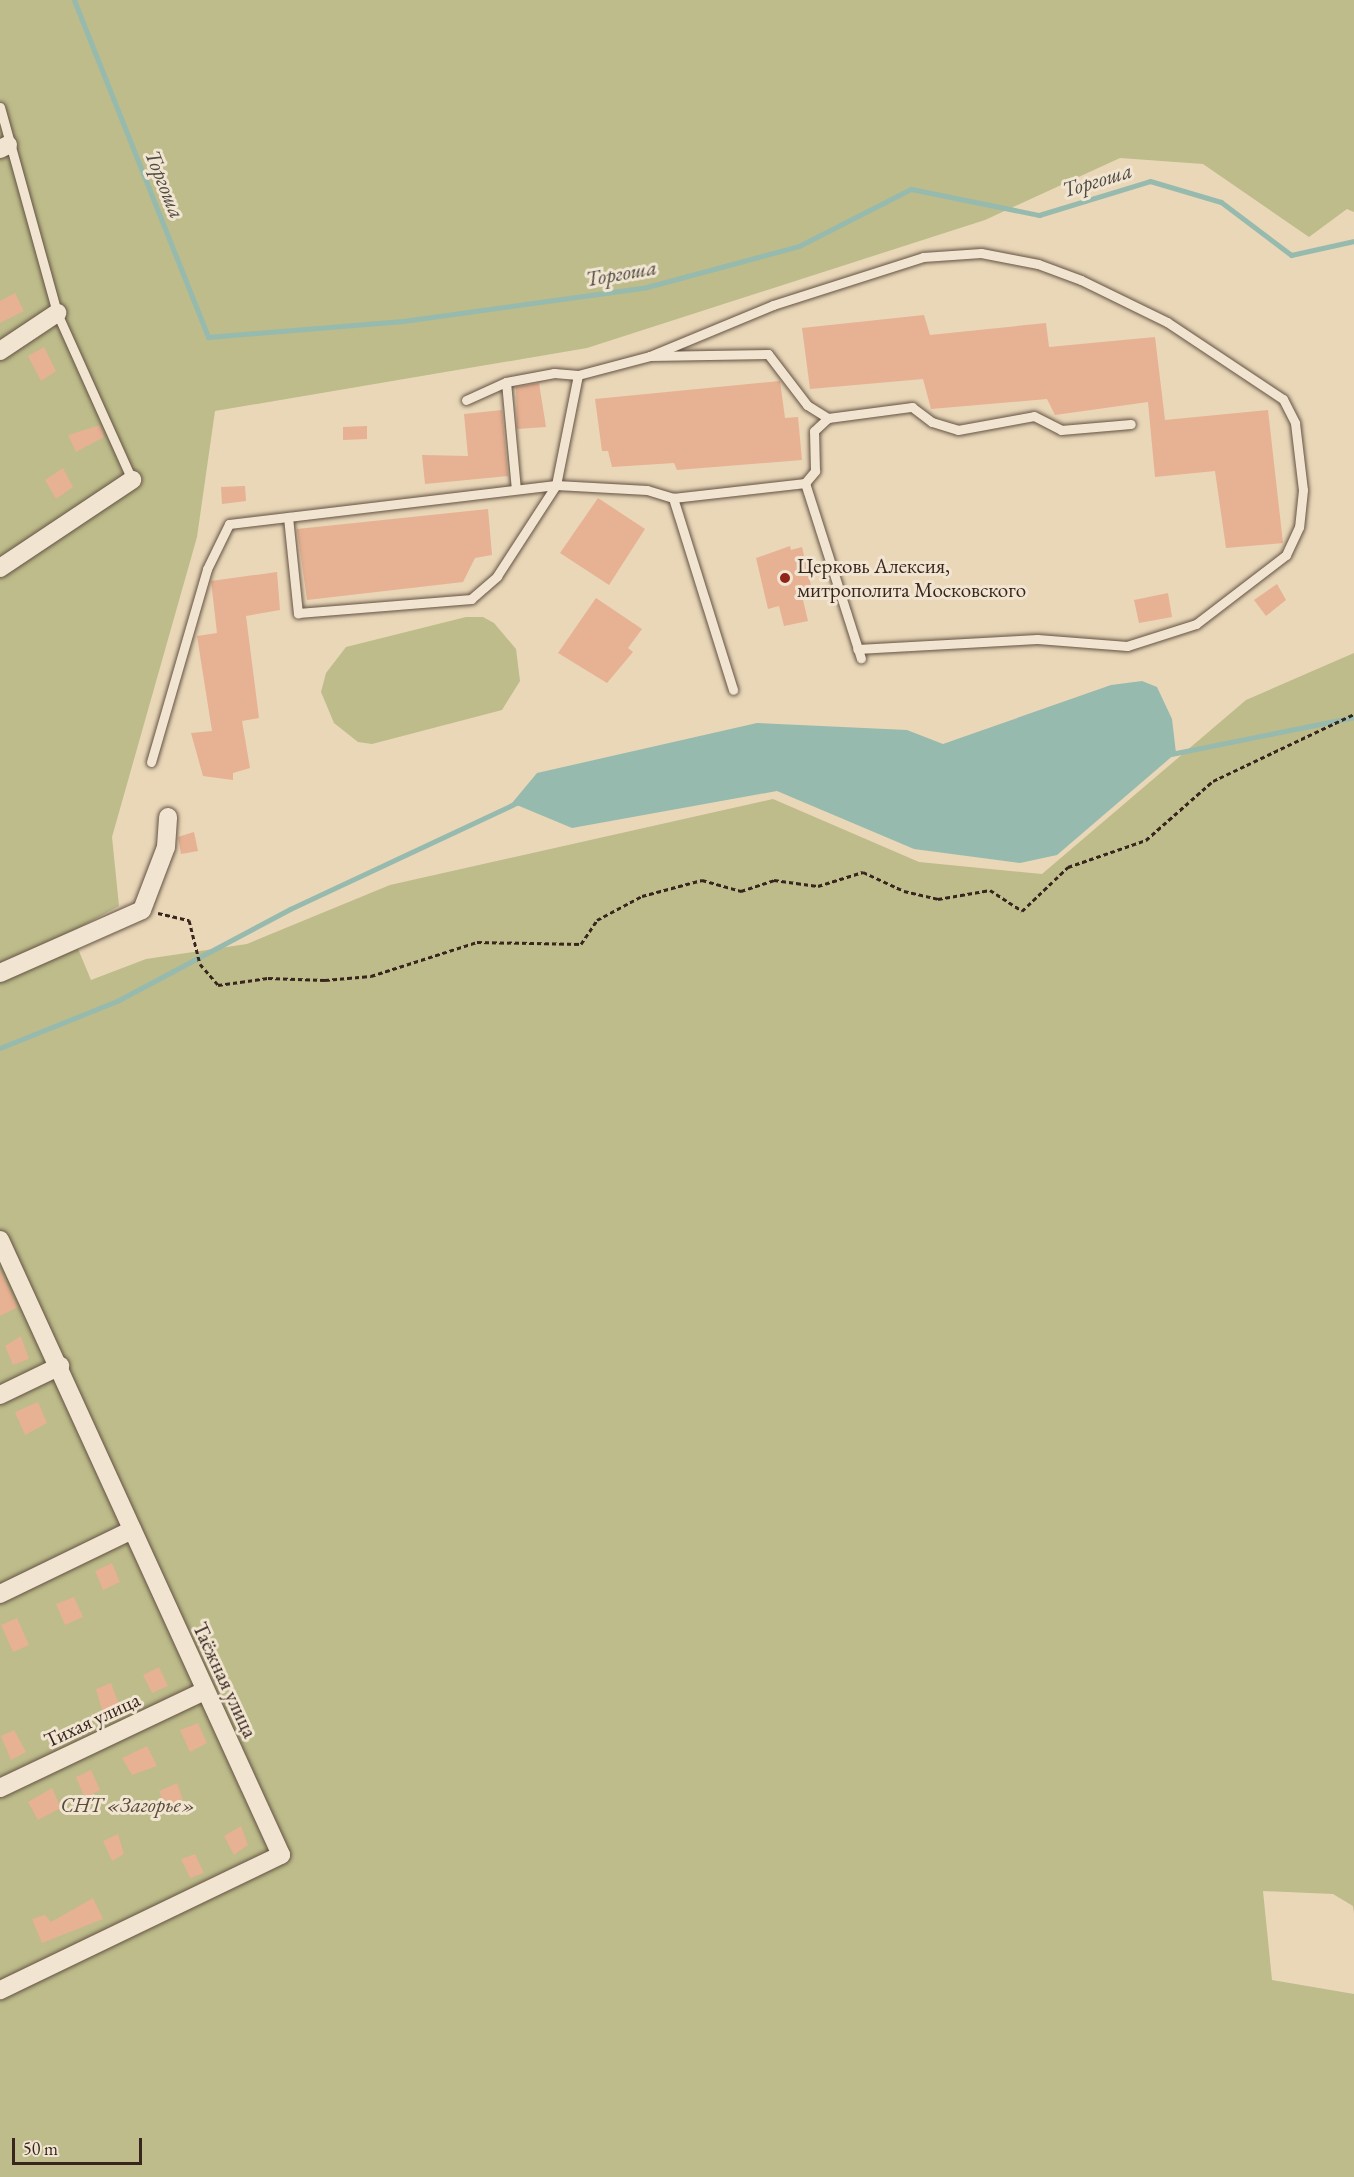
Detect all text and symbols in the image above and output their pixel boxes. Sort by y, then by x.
water label: Торгоша [139,146,191,222]
water label: Торгоша [1059,157,1135,203]
water label: Торгоша [583,254,659,292]
place label: Церковь Алексия, митрополита Московского [797,553,1026,603]
marker: Церковь Алексия, митрополита Московского [778,571,792,585]
street label: Таёжная улица [187,1618,263,1742]
street label: Тихая улица [40,1687,144,1753]
park label: СНТ «Загорье» [61,1792,195,1818]
scale bar [15,2126,146,2164]
text: 50 m [23,2137,58,2160]

